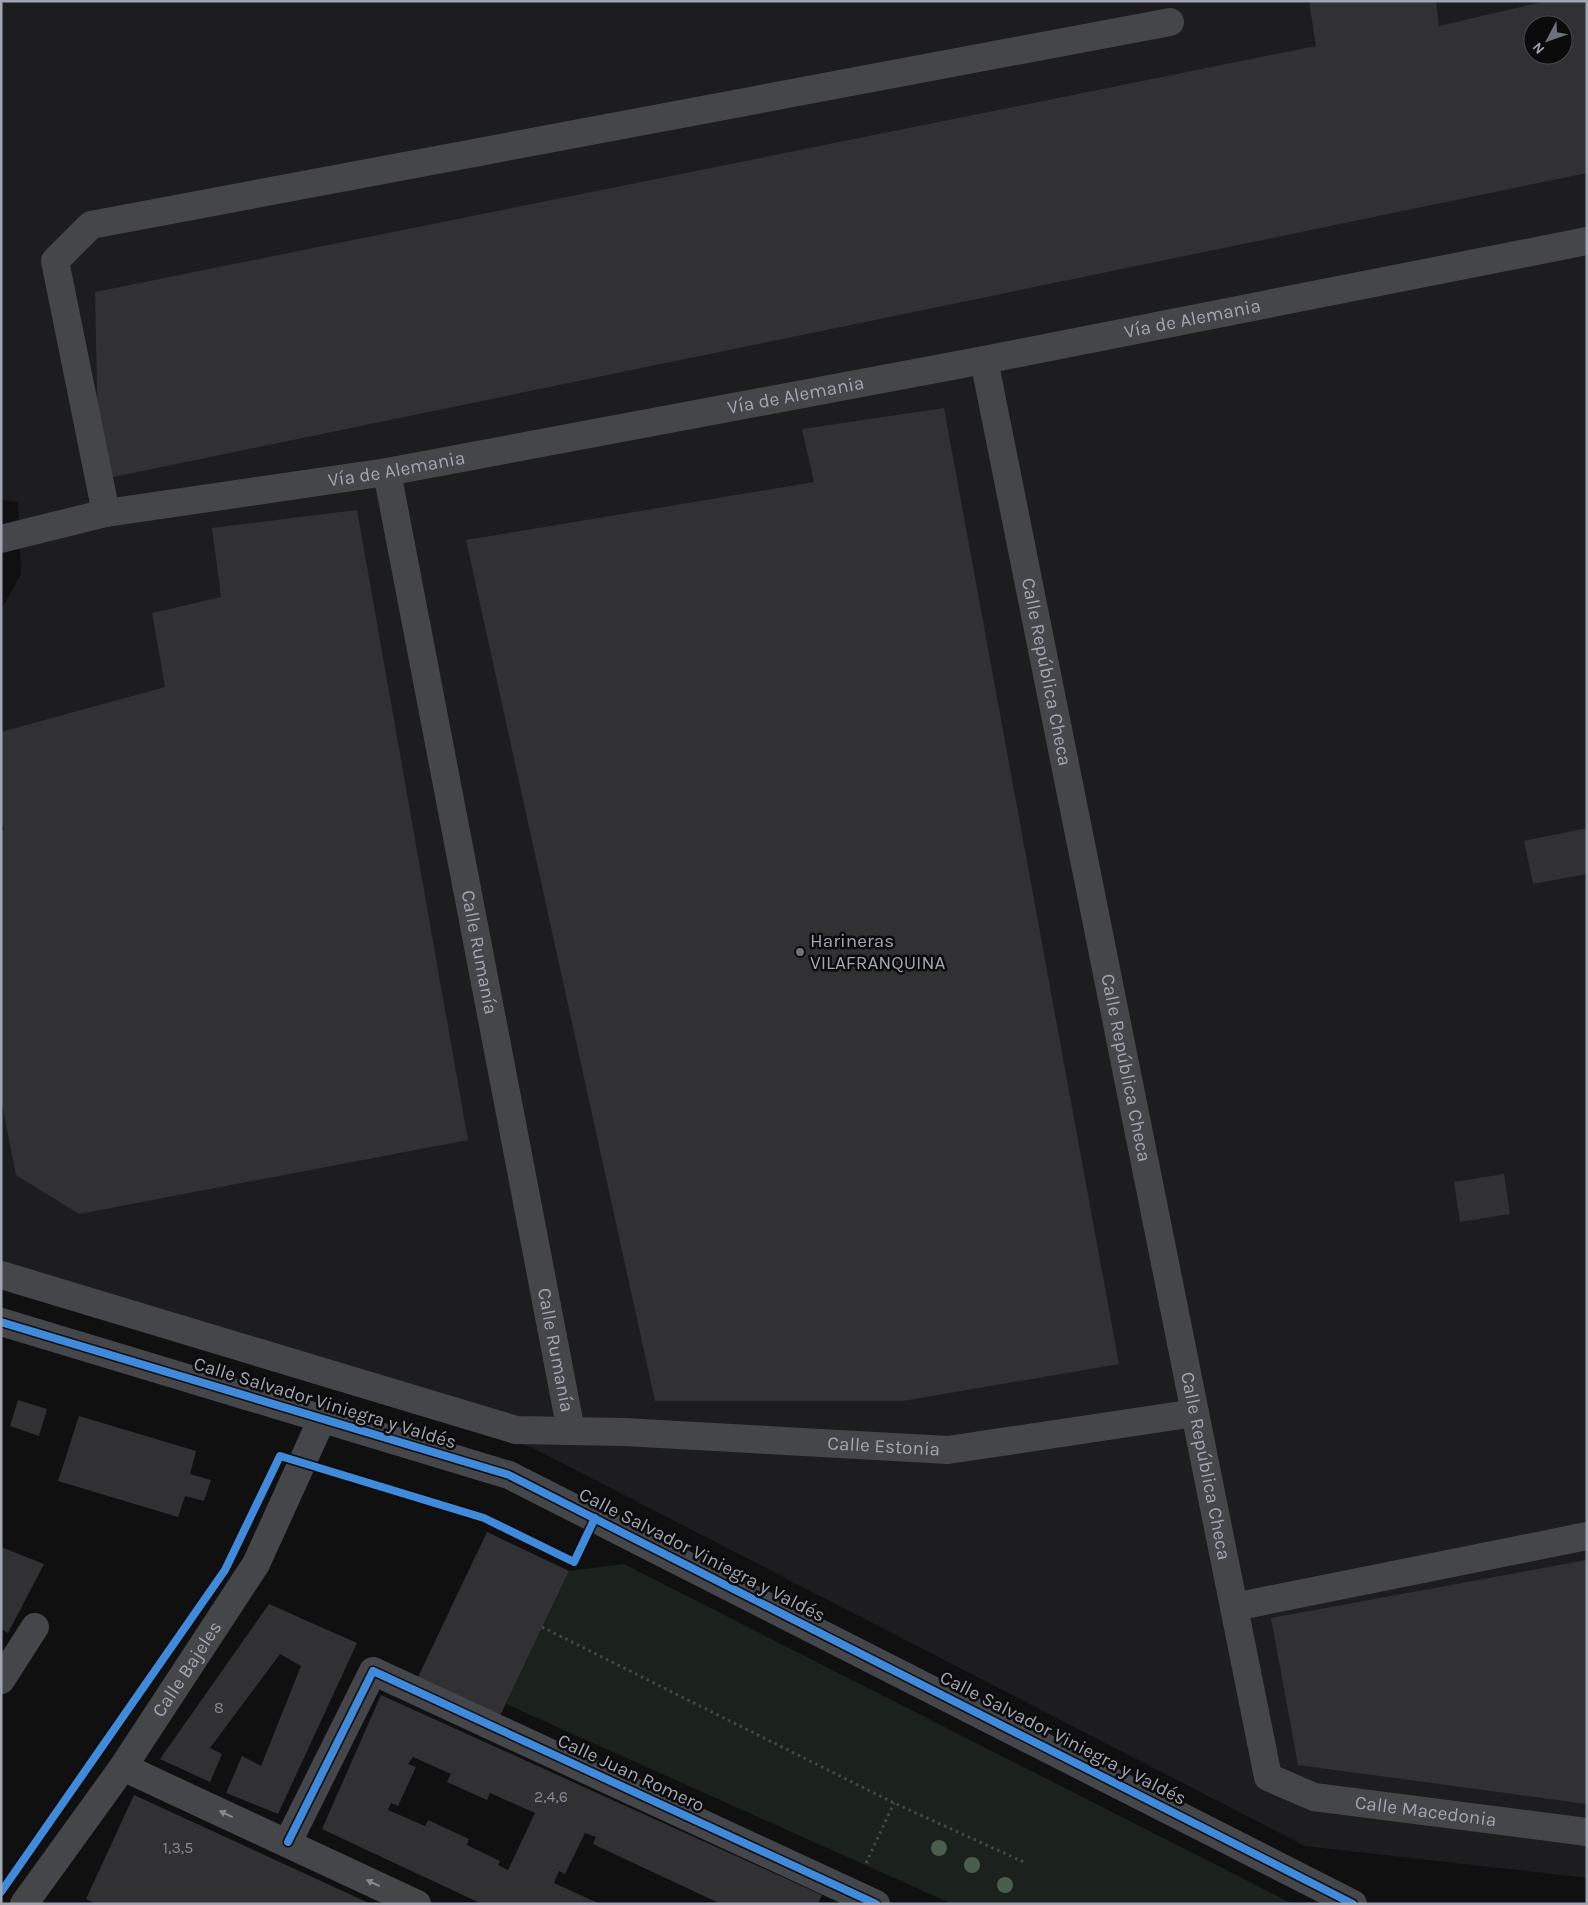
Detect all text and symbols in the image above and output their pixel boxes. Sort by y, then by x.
north arrow [1523,15,1573,65]
text: N [1529,39,1548,58]
street label: Vía de Alemania [1122,295,1263,343]
street label: Vía de Alemania [725,372,866,419]
street label: Vía de Alemania [326,447,467,491]
street label: Calle República Checa [1017,576,1076,768]
street label: Calle Rumanía [456,888,502,1016]
place label: Harineras VILAFRANQUINA [810,930,945,974]
marker: Harineras VILAFRANQUINA [794,946,806,958]
street label: Calle República Checa [1096,972,1155,1164]
street label: Calle Rumanía [533,1286,578,1414]
street label: Calle Salvador Viniegra y Valdés [191,1353,459,1453]
street label: Calle República Checa [1176,1370,1235,1562]
street label: Calle Estonia [827,1432,941,1461]
street label: Calle Salvador Viniegra y Valdés [575,1483,829,1627]
street label: Calle Bajeles [148,1617,226,1721]
street label: Calle Salvador Viniegra y Valdés [936,1666,1190,1810]
house number: 8 [214,1698,224,1717]
street label: Calle Juan Romero [554,1729,708,1817]
house number: 2,4,6 [534,1787,568,1806]
street label: Calle Macedonia [1354,1791,1498,1831]
one-way arrow [219,1810,233,1818]
house number: 1,3,5 [163,1838,193,1857]
one-way arrow [366,1879,380,1887]

